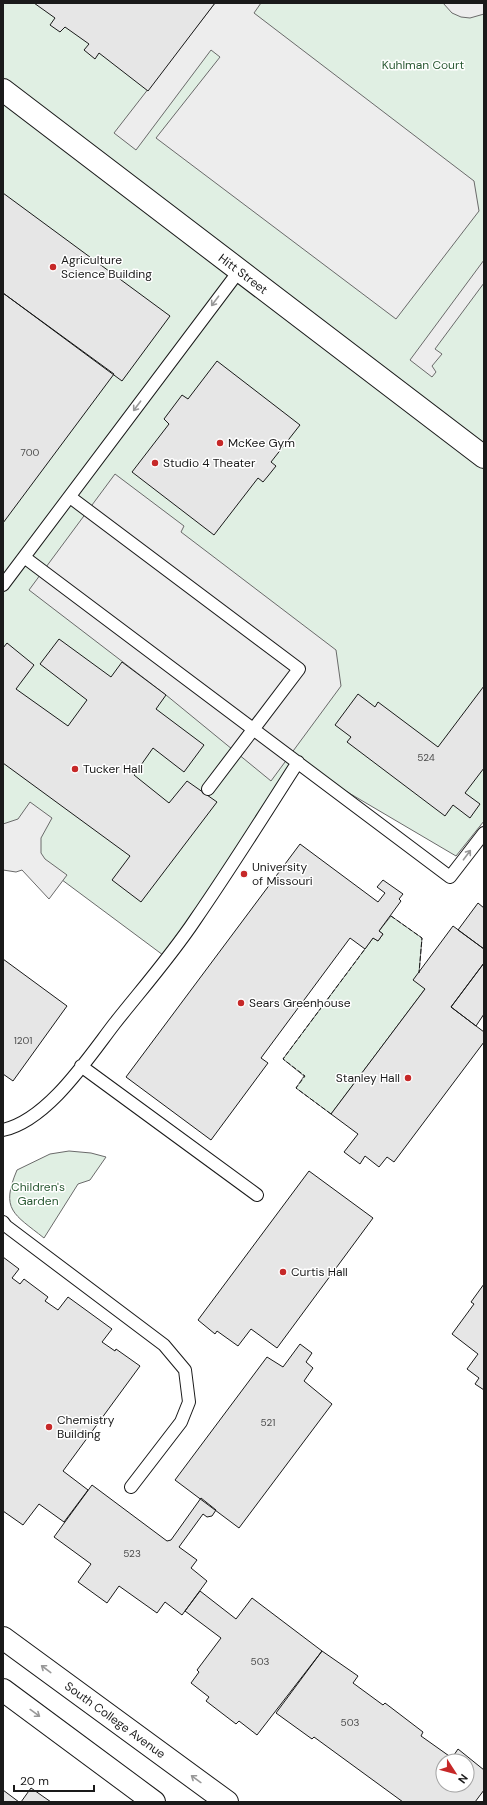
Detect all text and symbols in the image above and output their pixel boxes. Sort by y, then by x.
park label: Kuhlman Court [382,57,464,73]
street label: Hitt Street [215,250,271,298]
place label: Agriculture Science Building [61,252,152,282]
marker: Agriculture Science Building [48,262,58,272]
one-way arrow [211,296,219,307]
one-way arrow [133,400,141,411]
place label: McKee Gym [228,435,295,451]
marker: McKee Gym [215,438,225,448]
house number: 700 [21,446,40,459]
place label: Studio 4 Theater [163,455,256,471]
marker: Studio 4 Theater [150,458,160,468]
house number: 524 [417,751,435,764]
place label: Tucker Hall [83,761,143,777]
marker: Tucker Hall [70,764,80,774]
one-way arrow [463,849,471,860]
place label: University of Missouri [252,859,313,889]
marker: University of Missouri [239,869,249,879]
place label: Sears Greenhouse [249,995,351,1011]
marker: Sears Greenhouse [236,998,246,1008]
house number: 1201 [14,1034,32,1047]
place label: Stanley Hall [336,1070,400,1086]
marker: Stanley Hall [403,1073,413,1083]
park label: Children's Garden [11,1179,65,1209]
place label: Curtis Hall [291,1264,348,1280]
marker: Curtis Hall [278,1267,288,1277]
place label: Chemistry Building [57,1412,115,1442]
house number: 521 [261,1416,275,1429]
marker: Chemistry Building [44,1422,54,1432]
house number: 523 [123,1547,141,1560]
house number: 503 [251,1655,270,1668]
one-way arrow [40,1665,51,1673]
street label: South College Avenue [61,1678,169,1762]
one-way arrow [29,1709,40,1717]
house number: 503 [341,1716,360,1729]
north arrow [435,1753,475,1793]
scale bar [14,1767,94,1793]
text: N [455,1772,471,1786]
text: 20 m [20,1773,49,1789]
one-way arrow [190,1775,201,1783]

